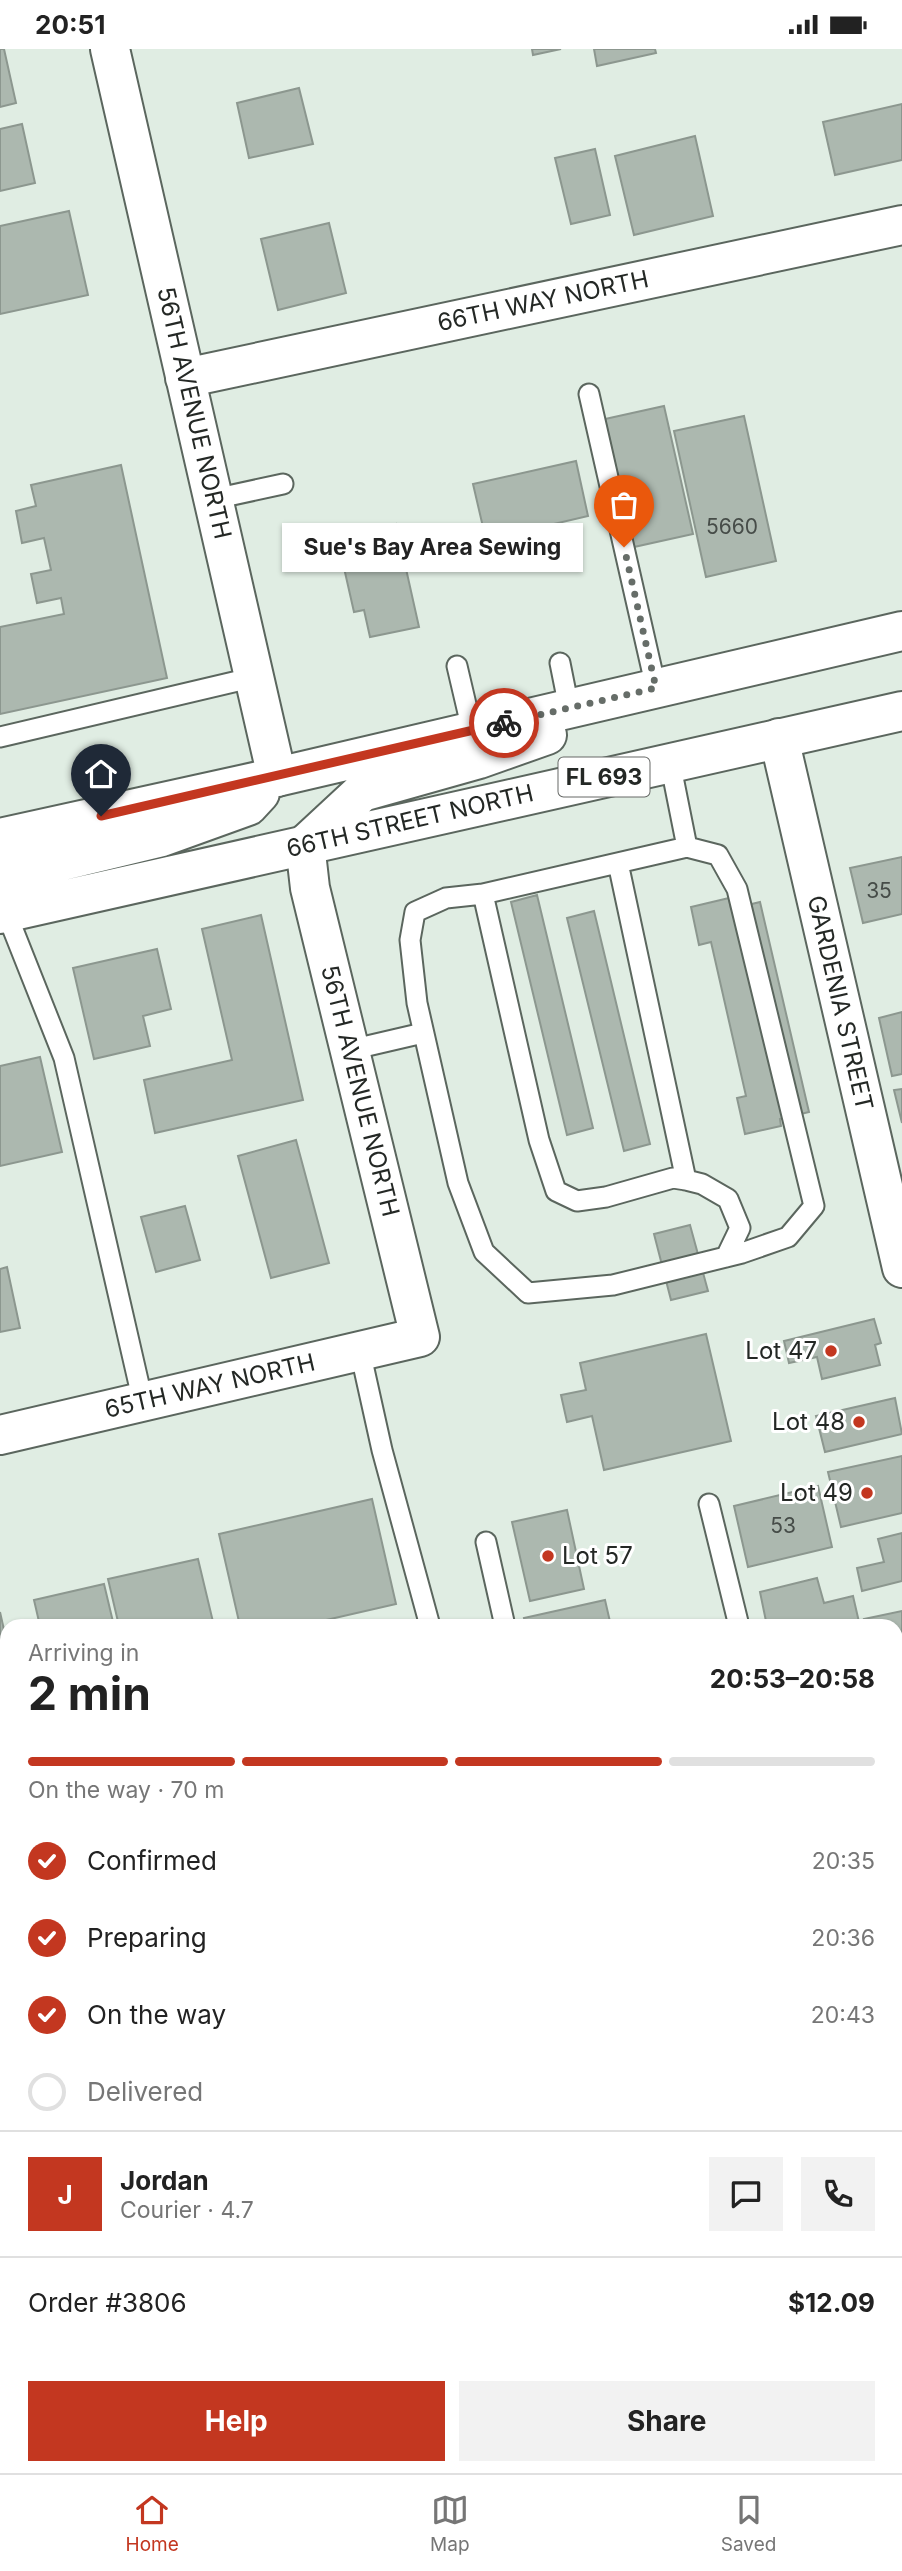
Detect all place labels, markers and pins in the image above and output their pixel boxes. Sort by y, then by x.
pin [594,475,654,547]
callout: Sue's Bay Area Sewing [281,523,582,571]
pin [71,744,131,816]
place label: Lot 47 [745,1336,817,1365]
marker: Lot 47 [823,1343,839,1359]
place label: Lot 48 [772,1407,845,1436]
marker: Lot 48 [851,1414,867,1430]
place label: Lot 49 [780,1478,853,1507]
marker: Lot 49 [859,1485,875,1501]
place label: Lot 57 [562,1541,633,1570]
marker: Lot 57 [540,1548,556,1564]

